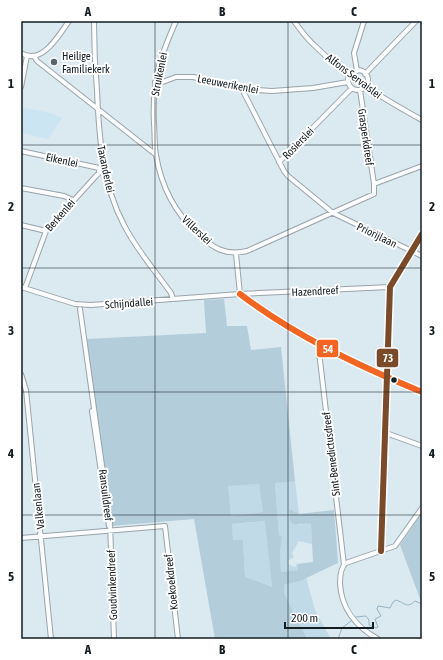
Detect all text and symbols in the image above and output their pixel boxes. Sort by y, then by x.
text: A [84,4,92,19]
text: B [219,4,226,19]
text: C [351,4,357,19]
place label: Heilige Familiekerk [62,50,110,75]
street label: Struikenlei [149,51,169,97]
street label: Alfons Servaislei [324,51,384,101]
marker: Heilige Familiekerk [49,57,59,67]
street label: Leeuwerikenlei [196,72,260,96]
text: 1 [8,76,14,91]
text: 1 [429,76,435,91]
street label: Grasperkdreef [356,108,376,166]
street label: Rosierslei [280,125,316,161]
street label: Taxanderlei [95,144,117,194]
street label: Eikenlei [45,151,79,169]
street label: Berkenlei [43,196,77,234]
text: 2 [8,199,14,214]
text: 2 [429,199,435,214]
street label: Villerslei [180,213,214,247]
street label: Priorijlaan [355,220,399,250]
street label: Hazendreef [291,284,339,298]
street label: Schijndallei [105,295,153,311]
text: 3 [8,323,14,338]
text: 3 [429,323,435,338]
line badge: 54 [316,339,339,358]
text: 54 [323,343,333,355]
line badge: 73 [376,348,399,368]
text: 73 [383,352,393,364]
unlabelled marker [389,375,399,385]
street label: Sint-Benedictusdreef [320,411,342,497]
text: 4 [7,446,14,461]
text: 4 [428,446,435,461]
street label: Ransuildreef [97,469,115,521]
street label: Valkenlaan [30,482,46,530]
street label: Goudvinkendreef [105,550,119,620]
street label: Koekoekdreef [162,553,180,611]
text: 5 [8,569,14,584]
text: 5 [429,569,435,584]
scale bar [285,604,373,630]
text: 200 m [291,611,318,625]
text: A [84,642,92,657]
text: B [219,642,226,657]
text: C [351,642,357,657]

